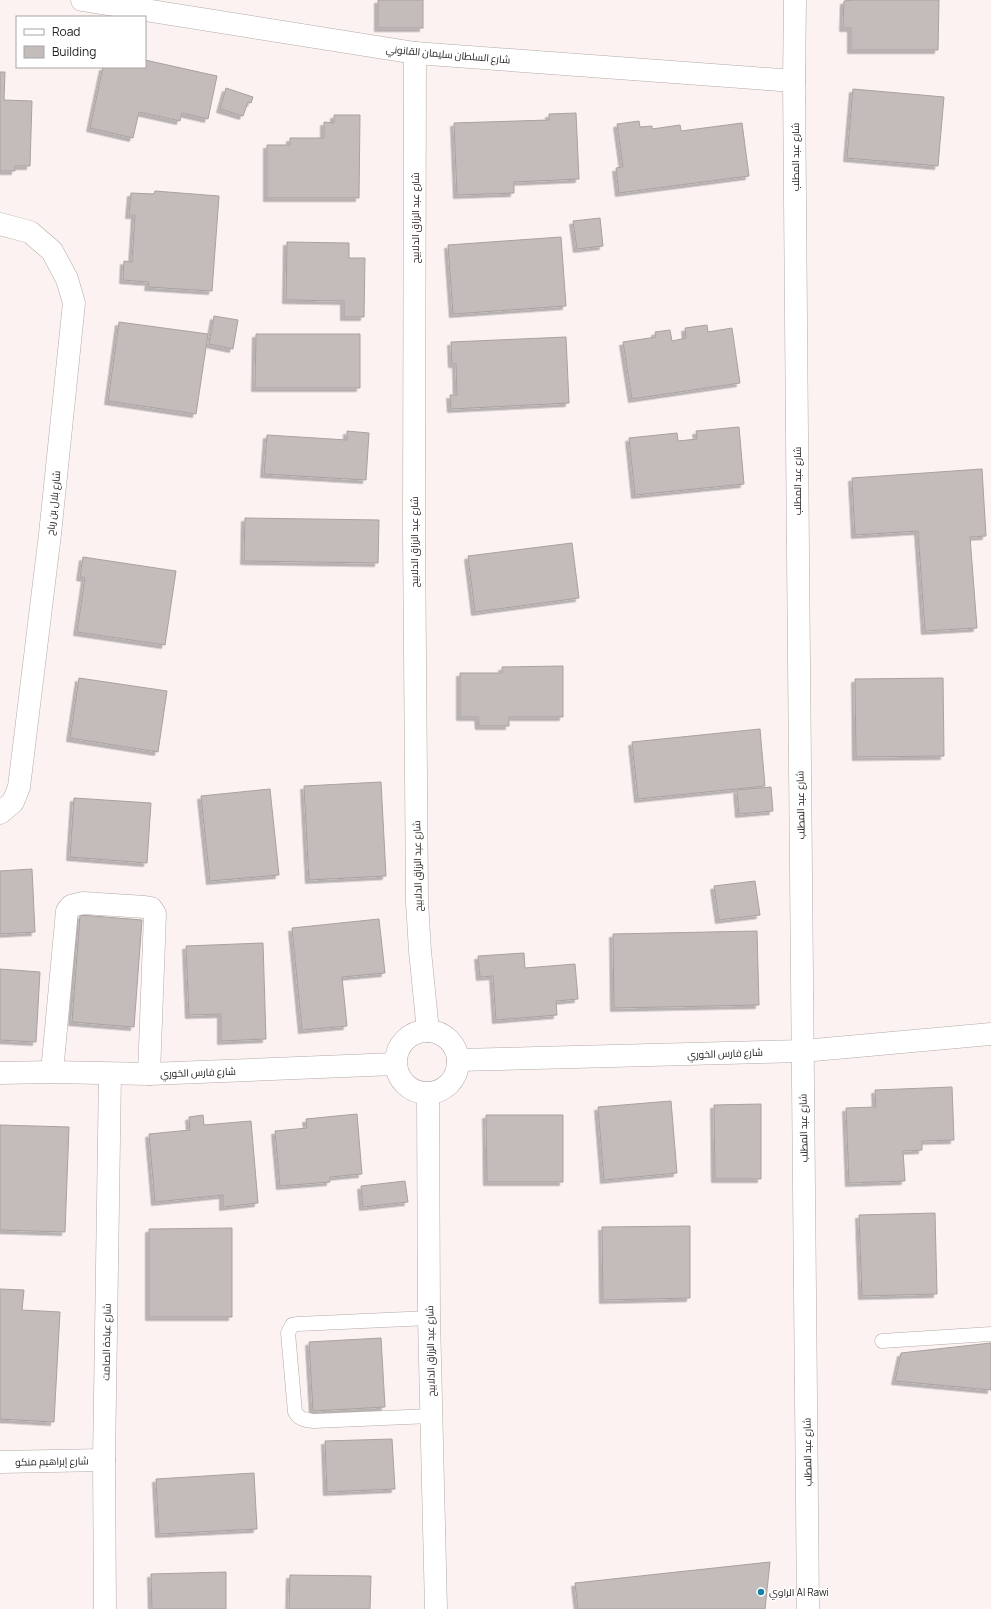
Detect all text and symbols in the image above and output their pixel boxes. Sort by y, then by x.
legend [16,16,146,68]
text: Road [52,23,80,40]
street label: شارع السلطان سليمان القانوني [385,42,511,67]
text: Building [52,43,96,60]
street label: شارع عبد المطلب [788,123,802,191]
street label: شارع عبد الرزاق الدلابيح [408,172,422,264]
street label: شارع عبد المطلب [790,447,804,515]
street label: شارع بلال بن رباح [43,470,63,536]
street label: شارع عبد الرزاق الدلابيح [407,496,421,588]
street label: شارع عبد المطلب [792,771,808,839]
street label: شارع عبد الرزاق الدلابيح [409,820,425,912]
street label: شارع فارس الخوري [687,1045,763,1062]
street label: شارع فارس الخوري [160,1064,236,1081]
street label: شارع عبد المطلب [795,1094,811,1162]
street label: شارع عبادة الصامت [98,1303,114,1381]
street label: شارع عبد الرزاق الدلابيح [422,1305,438,1397]
street label: شارع عبد المطلب [799,1418,815,1486]
street label: شارع إبراهيم منكو [15,1453,89,1470]
place label: الراوي Al Rawi [769,1585,829,1600]
marker: الراوي Al Rawi [756,1587,766,1597]

